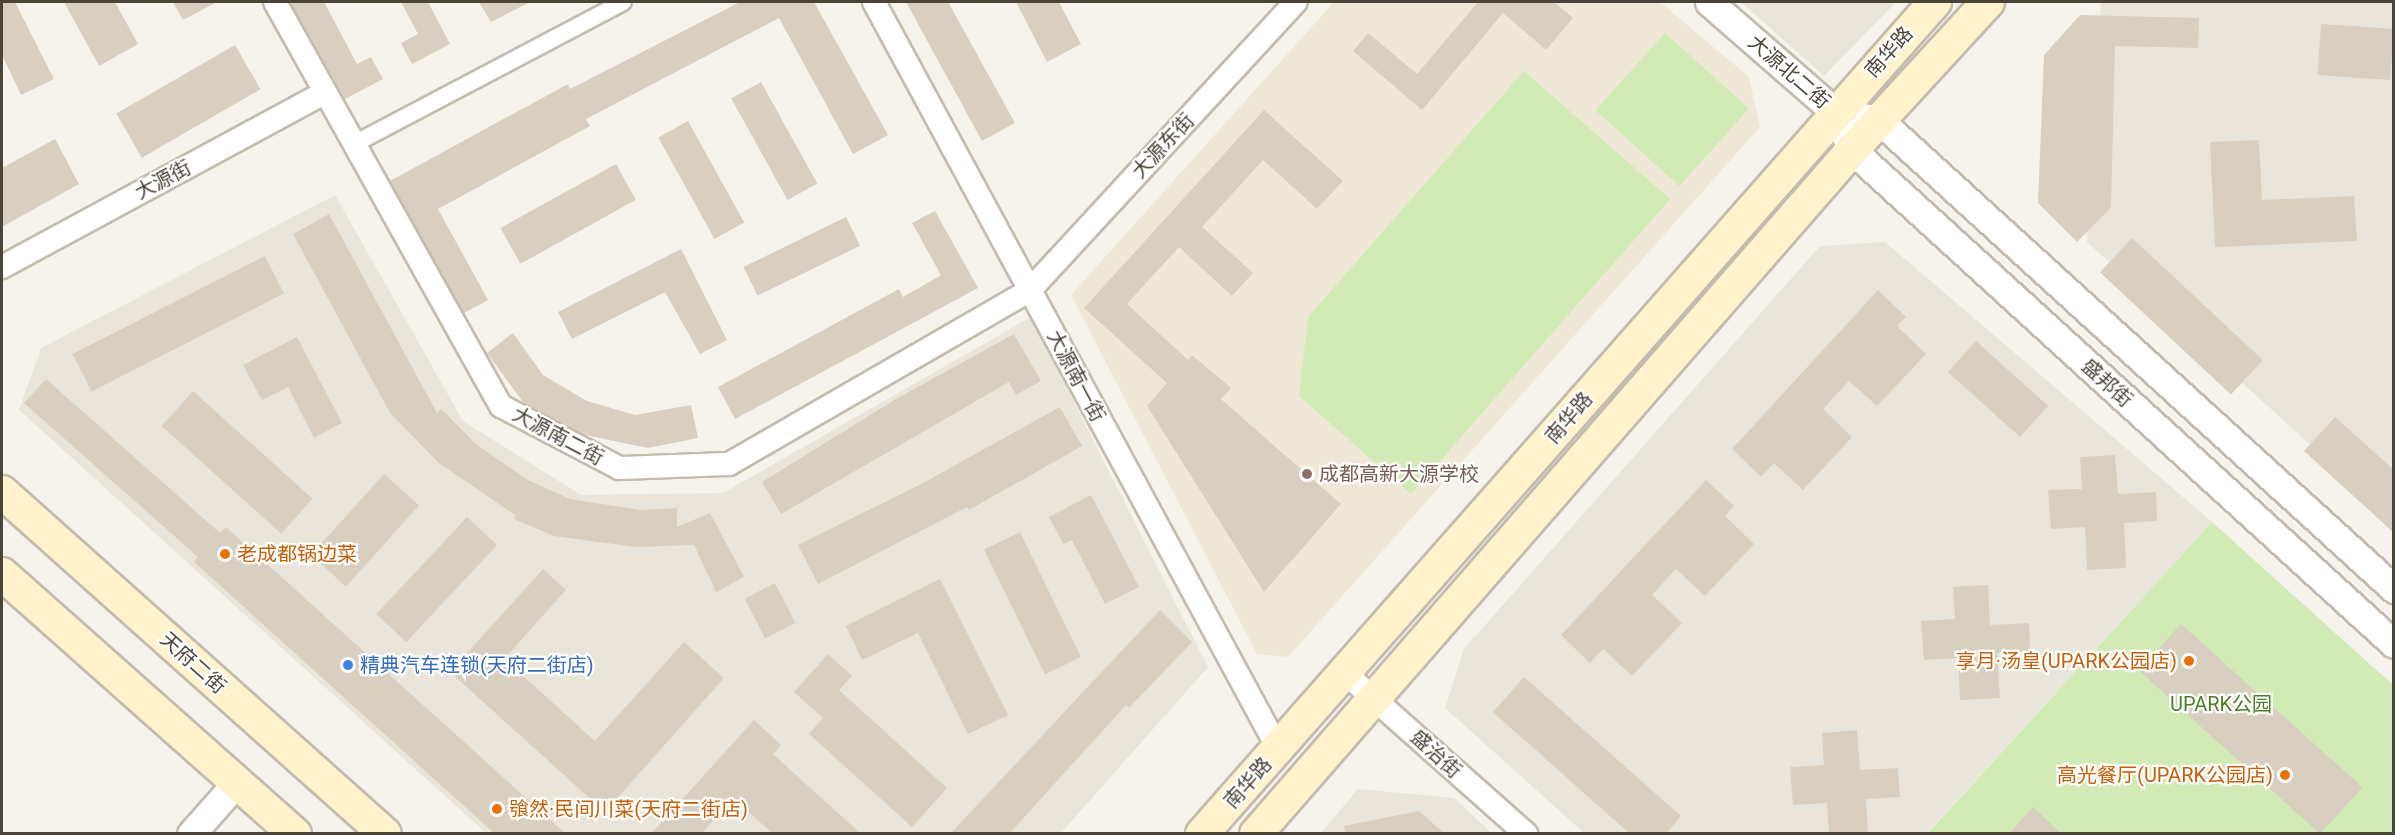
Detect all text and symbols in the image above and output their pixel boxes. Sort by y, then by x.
street label: 南华路 [1860,22,1918,82]
street label: 大源北二街 [1743,30,1835,114]
street label: 大源东街 [1127,109,1199,183]
street label: 大源街 [131,155,195,205]
street label: 大源南一街 [1042,326,1110,426]
street label: 盛邦街 [2077,354,2137,412]
street label: 南华路 [1540,387,1598,449]
street label: 大源南二街 [508,402,608,470]
place label: 成都高新大源学校 [1319,462,1479,486]
marker: 成都高新大源学校 [1300,467,1314,481]
place label: 老成都锅边菜 [237,542,357,566]
marker: 老成都锅边菜 [218,547,232,561]
street label: 天府二街 [155,627,231,699]
place label: 享月·汤皇(UPARK公园店) [1956,649,2177,673]
place label: 精典汽车连锁(天府二街店) [360,653,594,677]
marker: 享月·汤皇(UPARK公园店) [2182,654,2196,668]
marker: 精典汽车连锁(天府二街店) [341,658,355,672]
park label: UPARK公园 [2170,692,2272,716]
street label: 盛治街 [1406,725,1466,783]
street label: 南华路 [1219,753,1277,813]
place label: 高光餐厅(UPARK公园店) [2057,763,2273,787]
marker: 高光餐厅(UPARK公园店) [2278,768,2292,782]
place label: 飸然·民间川菜(天府二街店) [509,797,748,821]
marker: 飸然·民间川菜(天府二街店) [490,802,504,816]

